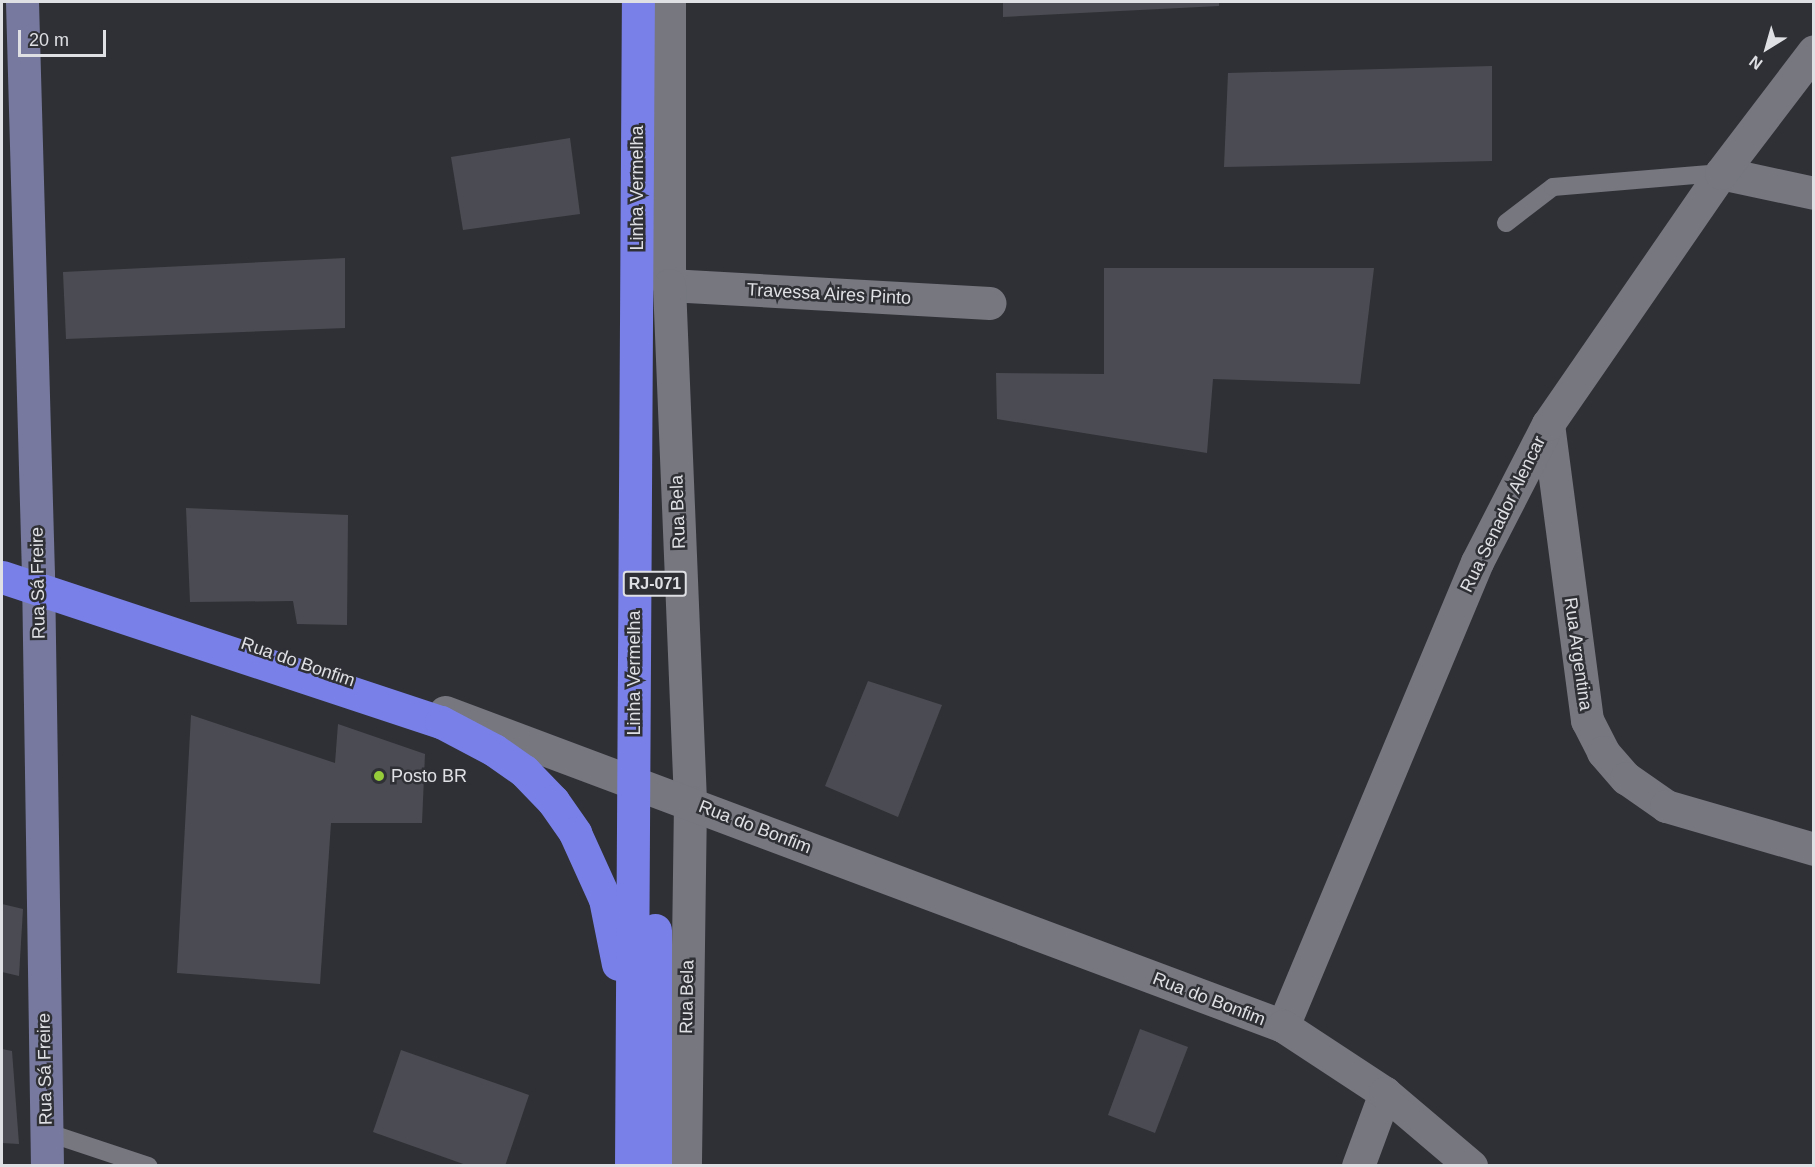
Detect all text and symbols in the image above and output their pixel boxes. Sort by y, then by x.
scale bar [21,18,110,56]
north arrow [1737,18,1797,78]
text: 20 m [29,30,69,50]
text: N [1746,53,1766,73]
street label: Linha Vermelha [626,125,648,251]
street label: Travessa Aires Pinto [746,279,912,309]
street label: Rua Senador Alencar [1456,432,1550,596]
street label: Rua Bela [666,475,690,549]
street label: Rua Sá Freire [26,527,50,639]
road number: RJ-071 [622,571,688,597]
street label: Rua Argentina [1559,596,1597,712]
street label: Linha Vermelha [623,610,645,736]
street label: Rua do Bonfim [238,632,358,692]
place label: Posto BR [391,765,467,787]
marker: Posto BR [372,769,386,783]
street label: Rua do Bonfim [696,796,814,858]
street label: Rua Bela [676,960,698,1034]
street label: Rua do Bonfim [1150,968,1268,1030]
street label: Rua Sá Freire [33,1013,57,1125]

